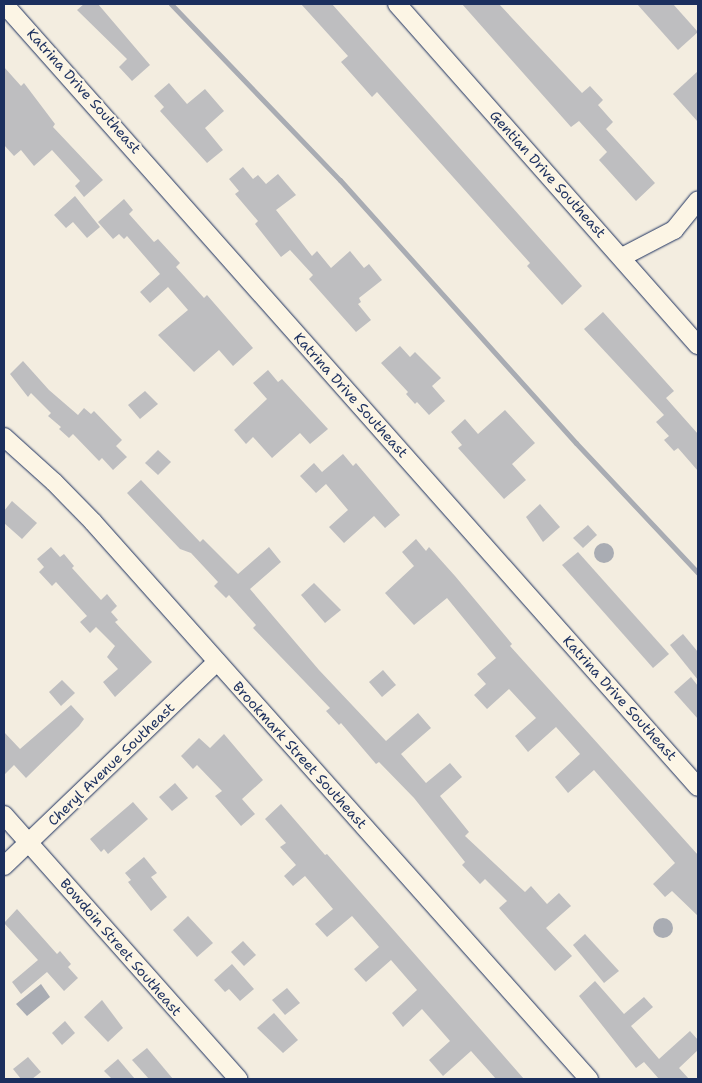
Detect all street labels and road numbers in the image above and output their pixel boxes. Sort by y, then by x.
street label: Katrina Drive Southeast [24,25,144,157]
street label: Gentian Drive Southeast [486,107,610,241]
street label: Katrina Drive Southeast [291,329,411,461]
street label: Katrina Drive Southeast [560,632,680,764]
street label: Brookmark Street Southeast [230,678,370,832]
street label: Cheryl Avenue Southeast [44,699,178,829]
street label: Bowdoin Street Southeast [57,875,185,1019]

